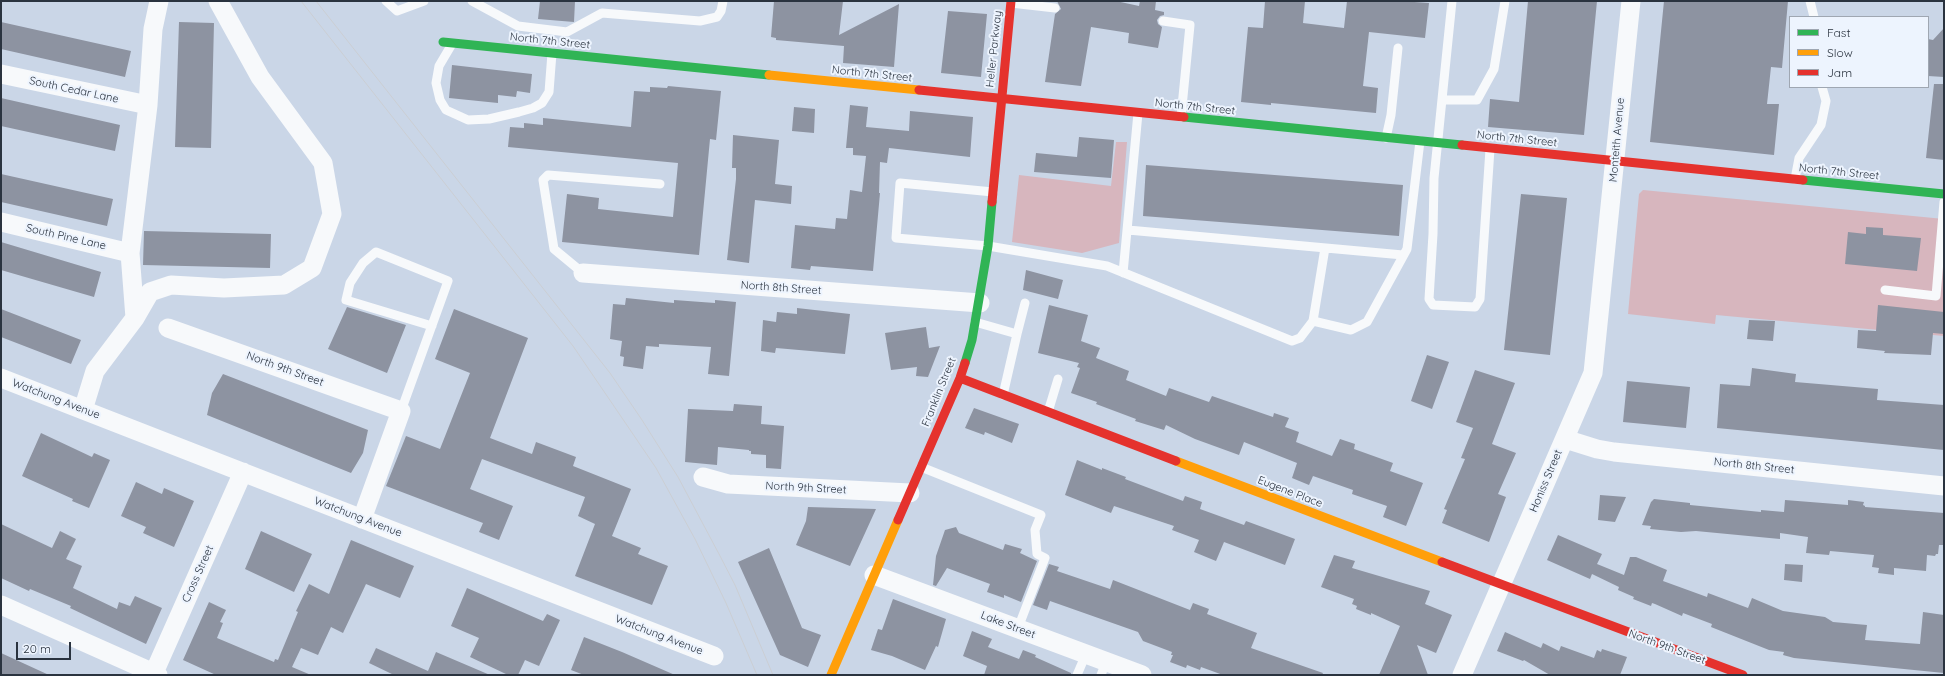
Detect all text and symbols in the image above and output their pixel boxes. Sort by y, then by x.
street label: Heller Parkway [983,10,1005,88]
legend [1789,16,1929,88]
text: Fast [1827,25,1851,40]
street label: North 7th Street [509,30,591,52]
text: Slow [1827,45,1853,60]
street label: North 7th Street [831,63,913,85]
text: Jam [1827,65,1852,80]
street label: South Cedar Lane [28,74,120,106]
street label: North 7th Street [1154,96,1236,118]
street label: Monteith Avenue [1607,97,1627,183]
street label: North 7th Street [1476,128,1558,150]
street label: North 7th Street [1798,161,1880,183]
street label: South Pine Lane [25,221,107,253]
street label: North 8th Street [740,279,822,297]
street label: North 9th Street [245,349,325,389]
street label: Franklin Street [919,356,959,428]
street label: Watchung Avenue [10,376,102,422]
street label: Honiss Street [1527,448,1565,514]
street label: North 8th Street [1713,455,1795,477]
street label: Eugene Place [1256,474,1324,510]
street label: North 9th Street [765,479,847,497]
street label: Watchung Avenue [312,494,404,540]
street label: Cross Street [180,543,216,605]
street label: Lake Street [979,609,1037,641]
street label: Watchung Avenue [613,612,705,658]
street label: North 9th Street [1627,627,1707,667]
scale bar [18,634,73,660]
text: 20 m [23,641,51,656]

